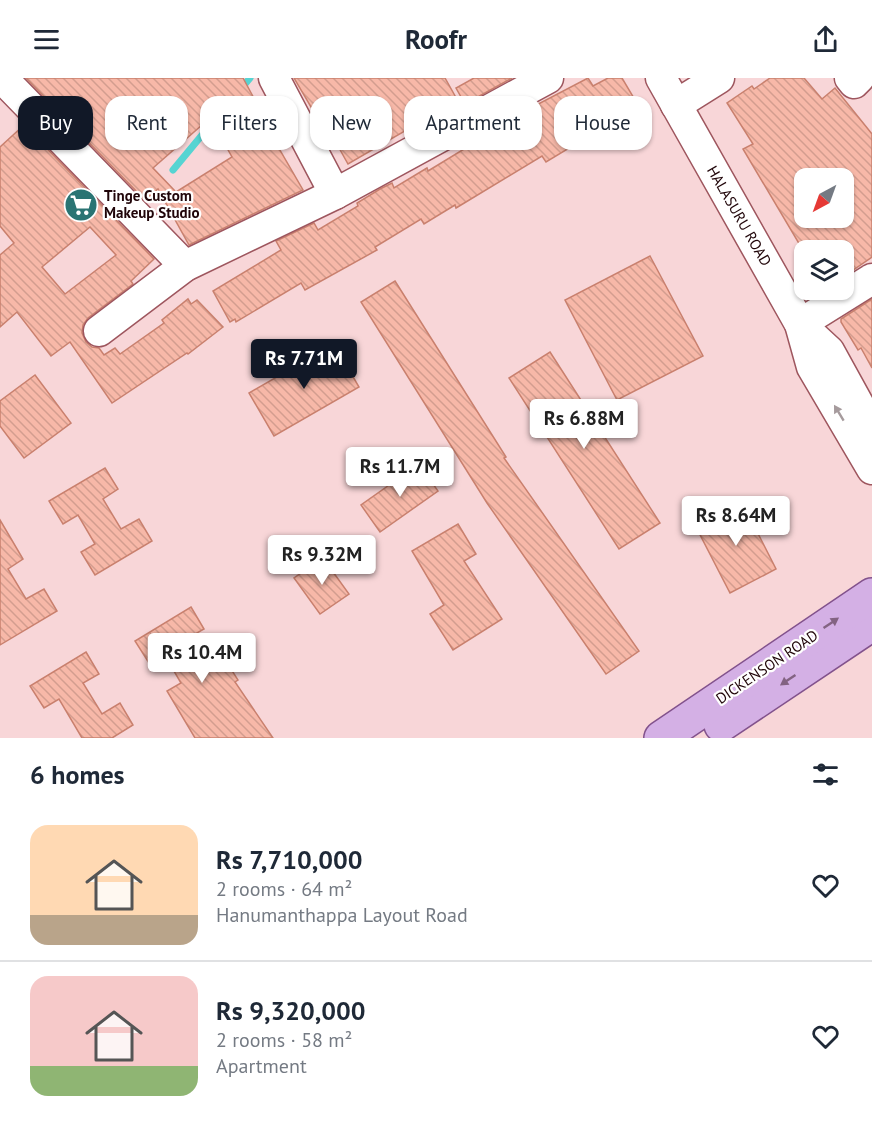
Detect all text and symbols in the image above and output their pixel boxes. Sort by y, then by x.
text: Roofr [405,22,467,56]
icon: menu [30,23,63,56]
icon: share [809,23,842,56]
chip: Buy [18,96,93,150]
chip: Rent [105,96,188,150]
chip: Filters [200,96,298,150]
chip: New [310,96,392,150]
chip: Apartment [404,96,542,150]
chip: House [554,96,652,150]
street label: HALASURU ROAD [703,162,776,269]
north arrow [794,168,854,228]
map controls [794,168,854,300]
place label: Tinge Custom Makeup Studio [104,186,200,222]
supermarket icon: Tinge Custom Makeup Studio [63,187,99,223]
button: layers [794,240,854,300]
pin: Rs 7.71M [242,339,366,390]
text: Rs 7.71M [265,345,343,371]
pin: Rs 6.88M [522,399,646,450]
one-way arrow [834,404,844,421]
text: Rs 6.88M [544,405,624,431]
pin: Rs 11.7M [338,447,462,498]
text: Rs 11.7M [360,453,440,479]
pin: Rs 8.64M [674,496,798,547]
text: Rs 8.64M [696,502,776,528]
pin: Rs 9.32M [260,535,384,586]
text: Rs 9.32M [282,541,362,567]
one-way arrow [823,617,839,629]
street label: DICKENSON ROAD [712,625,821,708]
pin: Rs 10.4M [140,633,264,684]
text: Rs 10.4M [162,639,242,665]
one-way arrow [781,674,797,686]
text: 6 homes [30,758,125,791]
icon: filters [809,758,842,791]
text: Rs 7,710,000 [216,843,362,876]
icon: home [78,849,150,921]
icon: heart [809,869,842,902]
text: 2 rooms · 64 m² [216,876,352,902]
text: Hanumanthappa Layout Road [216,902,468,928]
text: Rs 9,320,000 [216,994,366,1027]
icon: home [78,1000,150,1072]
icon: heart [809,1020,842,1053]
text: 2 rooms · 58 m² [216,1027,352,1053]
text: Apartment [216,1053,307,1079]

